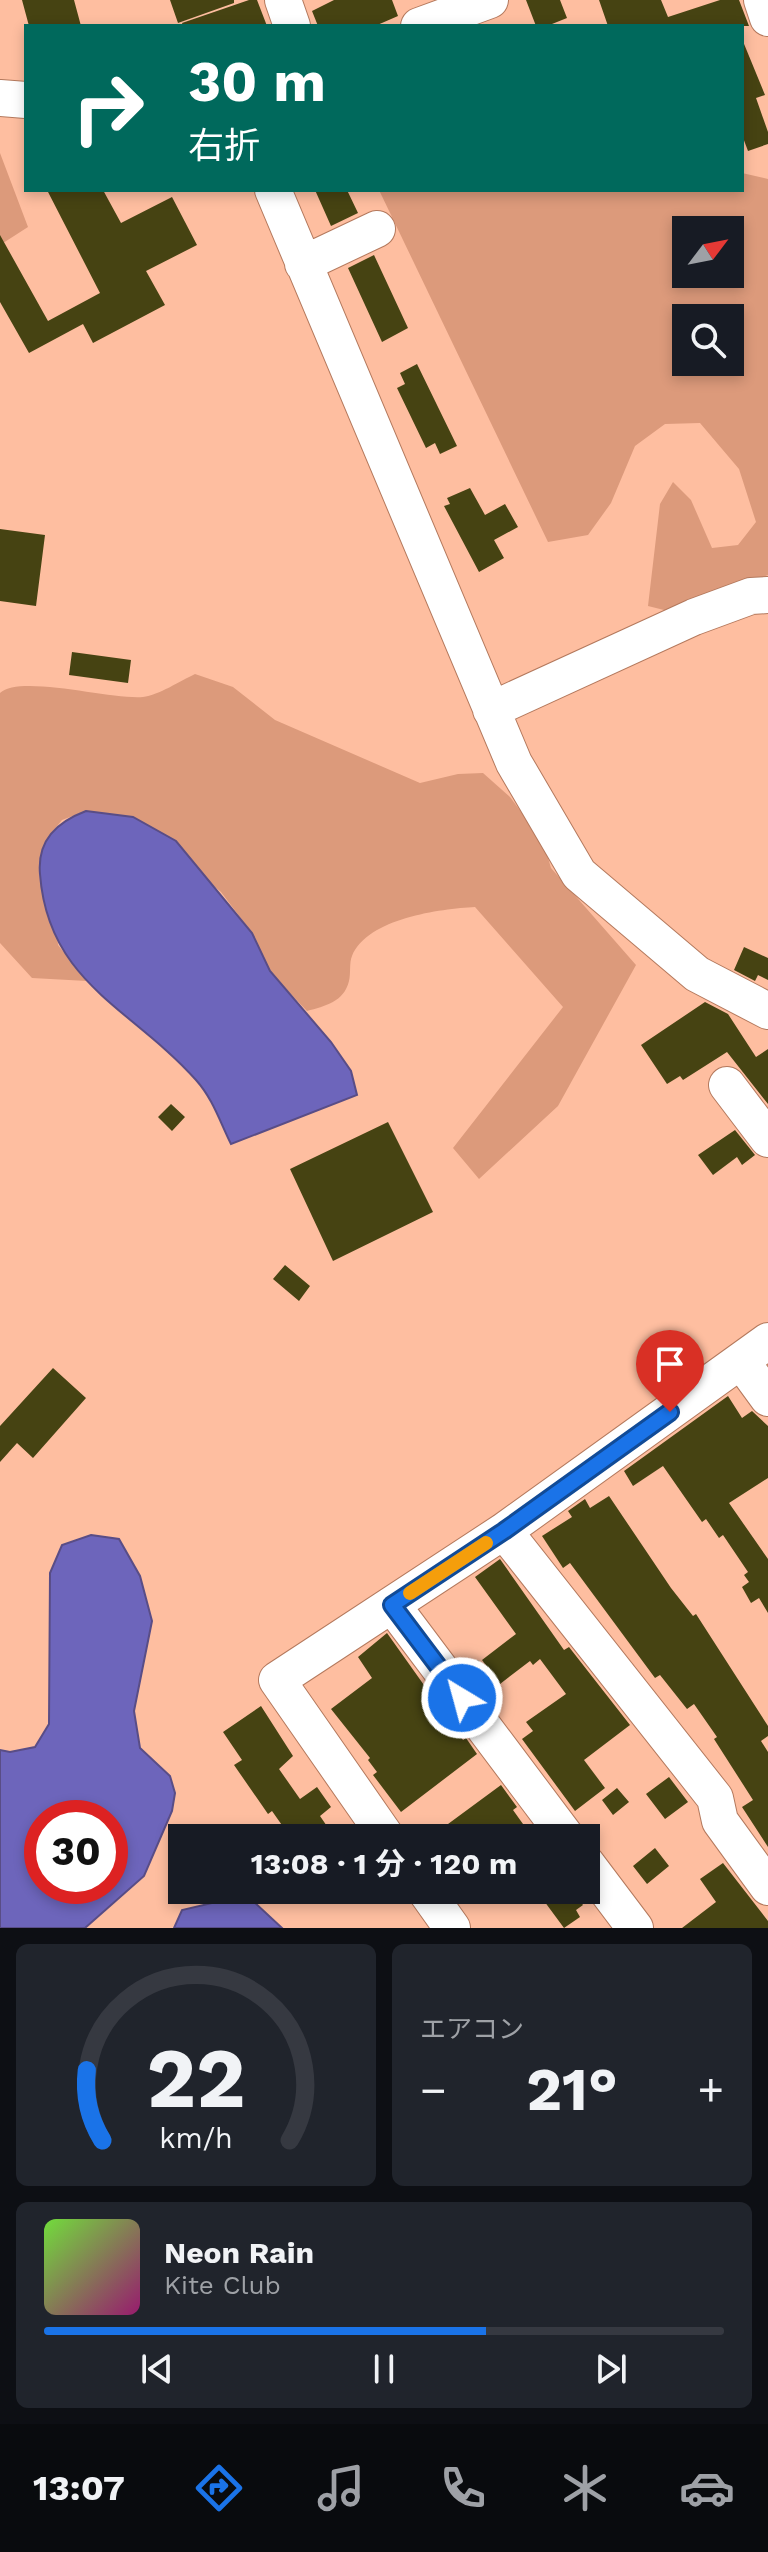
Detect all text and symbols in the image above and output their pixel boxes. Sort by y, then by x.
text: 30 m [188,49,326,115]
icon: right [56,56,160,160]
text: 右折 [188,125,260,167]
north arrow [672,216,744,288]
map controls [672,216,744,376]
button: search [672,304,744,376]
pin [636,1330,704,1412]
icon: arrive [648,1342,692,1386]
position arrow [420,1656,504,1740]
speed limit sign: 30 [24,1800,128,1904]
text: 13:08 · 1 分 · 120 m [251,1846,517,1881]
text: エアコン [420,2014,524,2044]
text: 22 [146,2030,246,2127]
text: 21° [526,2054,618,2125]
text: − [420,2064,447,2116]
text: + [697,2064,724,2116]
text: km/h [159,2121,233,2155]
text: Neon Rain [164,2235,314,2270]
text: Kite Club [164,2270,281,2300]
icon: previous [135,2347,179,2391]
icon: pause [362,2347,406,2391]
icon: next [589,2347,633,2391]
icon: directions [191,2460,247,2516]
icon: music [313,2460,369,2516]
icon: phone [435,2460,491,2516]
icon: climate [557,2460,613,2516]
icon: car [679,2460,735,2516]
text: 13:07 [33,2467,125,2509]

